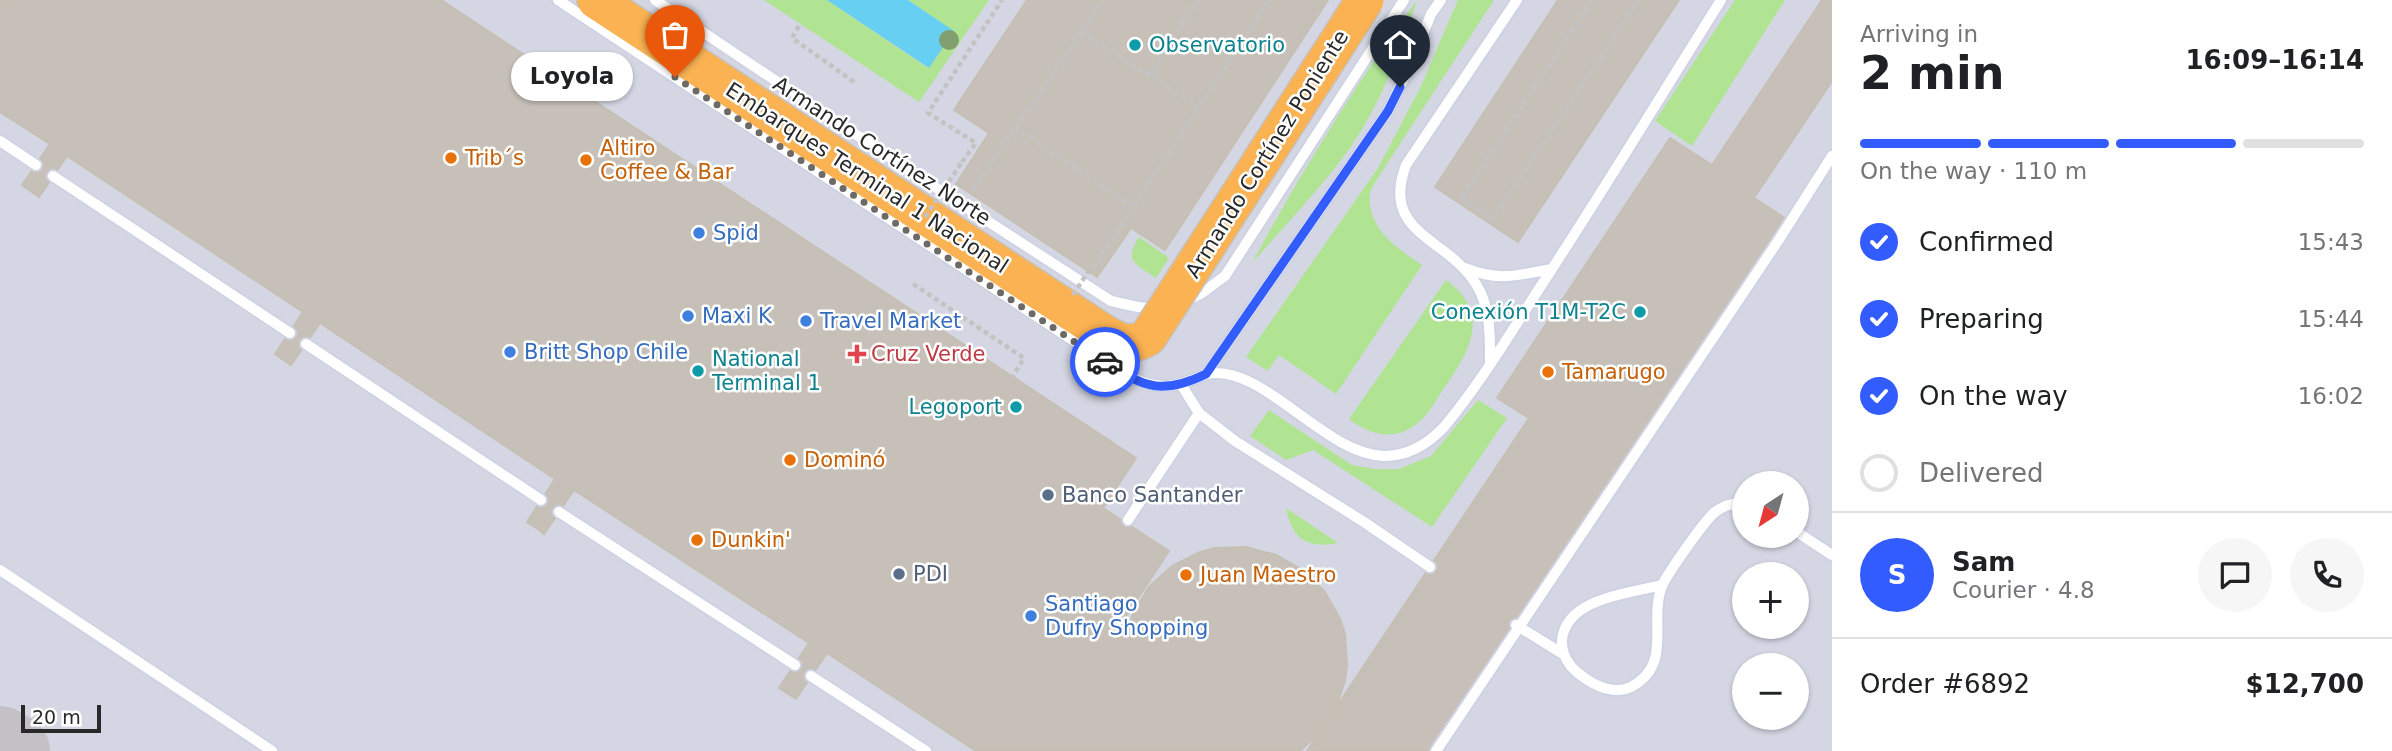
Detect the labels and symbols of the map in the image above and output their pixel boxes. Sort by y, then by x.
pin [645,5,705,77]
pin [1370,15,1430,87]
street label: Armando Cortínez Poniente [1181,26,1353,282]
place label: Observatorio [1149,33,1285,57]
marker: Observatorio [1127,37,1143,53]
callout: Loyola [510,52,633,102]
street label: Armando Cortínez Norte [769,72,995,230]
street label: Embarques Terminal 1 Nacional [721,78,1013,278]
place label: Altiro Coffee & Bar [600,136,734,184]
place label: Trib´s [464,146,524,170]
marker: Trib´s [443,150,459,166]
marker: Altiro Coffee & Bar [578,152,594,168]
place label: Spid [713,221,759,245]
marker: Spid [691,225,707,241]
place label: Conexión T1M-T2C [1431,300,1626,324]
place label: Maxi K [702,304,773,328]
marker: Conexión T1M-T2C [1632,304,1648,320]
marker: Maxi K [680,308,696,324]
place label: Travel Market [819,309,961,333]
marker: Travel Market [798,313,814,329]
courier [1070,327,1140,397]
place label: Britt Shop Chile [524,340,688,364]
place label: Cruz Verde [871,342,985,366]
marker: Britt Shop Chile [502,344,518,360]
marker: Cruz Verde [849,346,865,362]
place label: National Terminal 1 [711,347,821,395]
place label: Tamarugo [1561,360,1666,384]
marker: National Terminal 1 [690,363,706,379]
marker: Tamarugo [1540,364,1556,380]
place label: Legoport [909,395,1002,419]
marker: Legoport [1008,399,1024,415]
place label: Dominó [804,448,885,472]
marker: Dominó [782,452,798,468]
north arrow [1732,471,1810,548]
place label: Banco Santander [1062,483,1243,507]
marker: Banco Santander [1040,487,1056,503]
place label: Dunkin' [711,528,791,552]
marker: Dunkin' [689,532,705,548]
place label: PDI [913,562,948,586]
place label: Juan Maestro [1198,563,1336,587]
marker: PDI [891,566,907,582]
marker: Juan Maestro [1178,567,1194,583]
place label: Santiago Dufry Shopping [1045,592,1208,640]
marker: Santiago Dufry Shopping [1023,608,1039,624]
scale bar [21,702,102,734]

